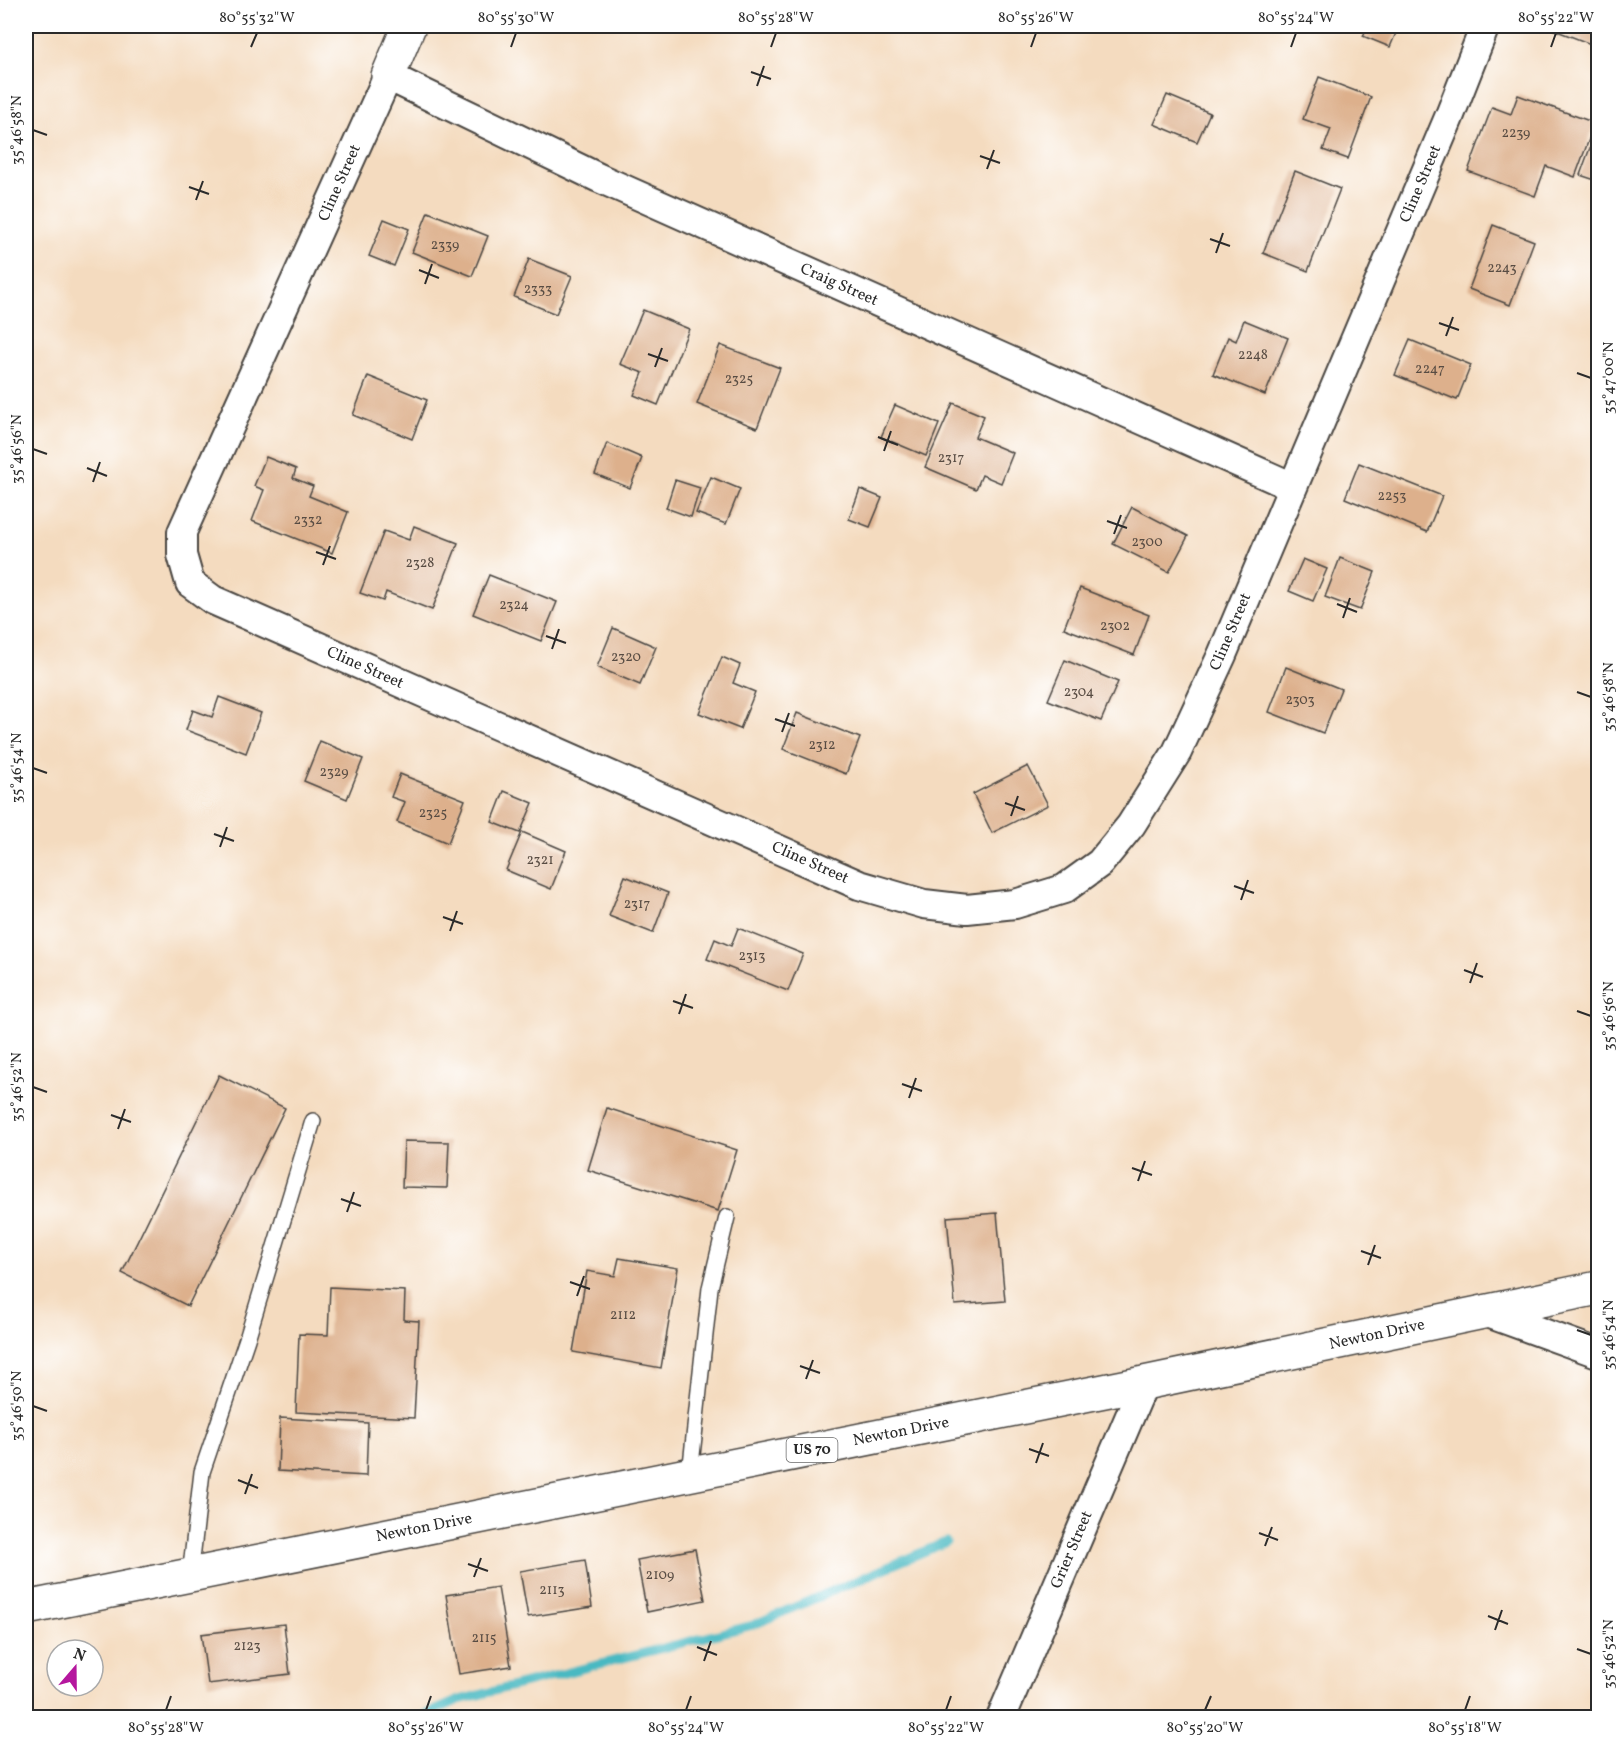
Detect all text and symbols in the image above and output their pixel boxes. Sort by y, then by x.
text: 80°55'32"W [219,8,295,29]
text: 80°55'30"W [478,8,554,29]
text: 80°55'28"W [738,8,814,29]
text: 80°55'26"W [998,8,1074,29]
text: 80°55'24"W [1258,8,1334,29]
text: 80°55'22"W [1518,8,1594,29]
text: 35°46'58"N [7,95,28,165]
house number: 2239 [1502,124,1530,143]
street label: Cline Street [313,141,367,225]
street label: Cline Street [1395,141,1447,226]
house number: 2339 [431,236,459,255]
street label: Craig Street [796,258,882,312]
house number: 2243 [1487,259,1517,278]
house number: 2333 [524,280,552,299]
text: 35°47'00"N [1599,342,1620,414]
house number: 2248 [1238,346,1268,365]
house number: 2247 [1415,360,1445,379]
house number: 2325 [725,370,753,389]
text: 35°46'56"N [7,414,28,484]
house number: 2317 [938,449,964,468]
house number: 2253 [1378,487,1406,506]
house number: 2332 [294,511,322,530]
house number: 2300 [1131,533,1163,552]
house number: 2328 [406,554,434,573]
street label: Cline Street [1205,589,1257,674]
house number: 2324 [499,596,529,615]
house number: 2302 [1100,617,1130,636]
street label: Cline Street [323,641,407,695]
house number: 2320 [611,648,641,667]
text: 35°46'58"N [1599,662,1620,732]
house number: 2304 [1064,683,1094,702]
house number: 2303 [1285,691,1315,710]
text: 35°46'54"N [7,733,28,803]
house number: 2312 [808,736,836,755]
house number: 2329 [320,763,348,782]
house number: 2325 [419,804,447,823]
street label: Cline Street [768,836,852,890]
house number: 2321 [526,851,554,870]
house number: 2317 [624,895,650,914]
house number: 2313 [739,947,765,966]
text: 35°46'56"N [1599,981,1620,1051]
text: 35°46'52"N [7,1052,28,1122]
text: 35°46'54"N [1599,1300,1620,1370]
house number: 2112 [610,1306,636,1325]
street label: Newton Drive [1327,1314,1427,1356]
text: 35°46'50"N [7,1371,28,1441]
street label: Newton Drive [851,1412,951,1452]
road number: US 70 [786,1438,838,1462]
street label: Grier Street [1046,1507,1098,1592]
street label: Newton Drive [374,1508,474,1548]
house number: 2109 [646,1566,674,1585]
house number: 2113 [539,1581,565,1600]
text: 35°46'52"N [1599,1619,1620,1689]
house number: 2115 [471,1629,497,1648]
house number: 2123 [233,1637,261,1656]
north arrow [45,1638,105,1698]
text: N [70,1643,89,1668]
text: 80°55'28"W [128,1718,204,1739]
text: 80°55'26"W [388,1718,464,1739]
text: 80°55'24"W [648,1718,724,1739]
text: 80°55'22"W [908,1718,984,1739]
text: 80°55'20"W [1167,1718,1243,1739]
text: 80°55'18"W [1428,1718,1502,1739]

